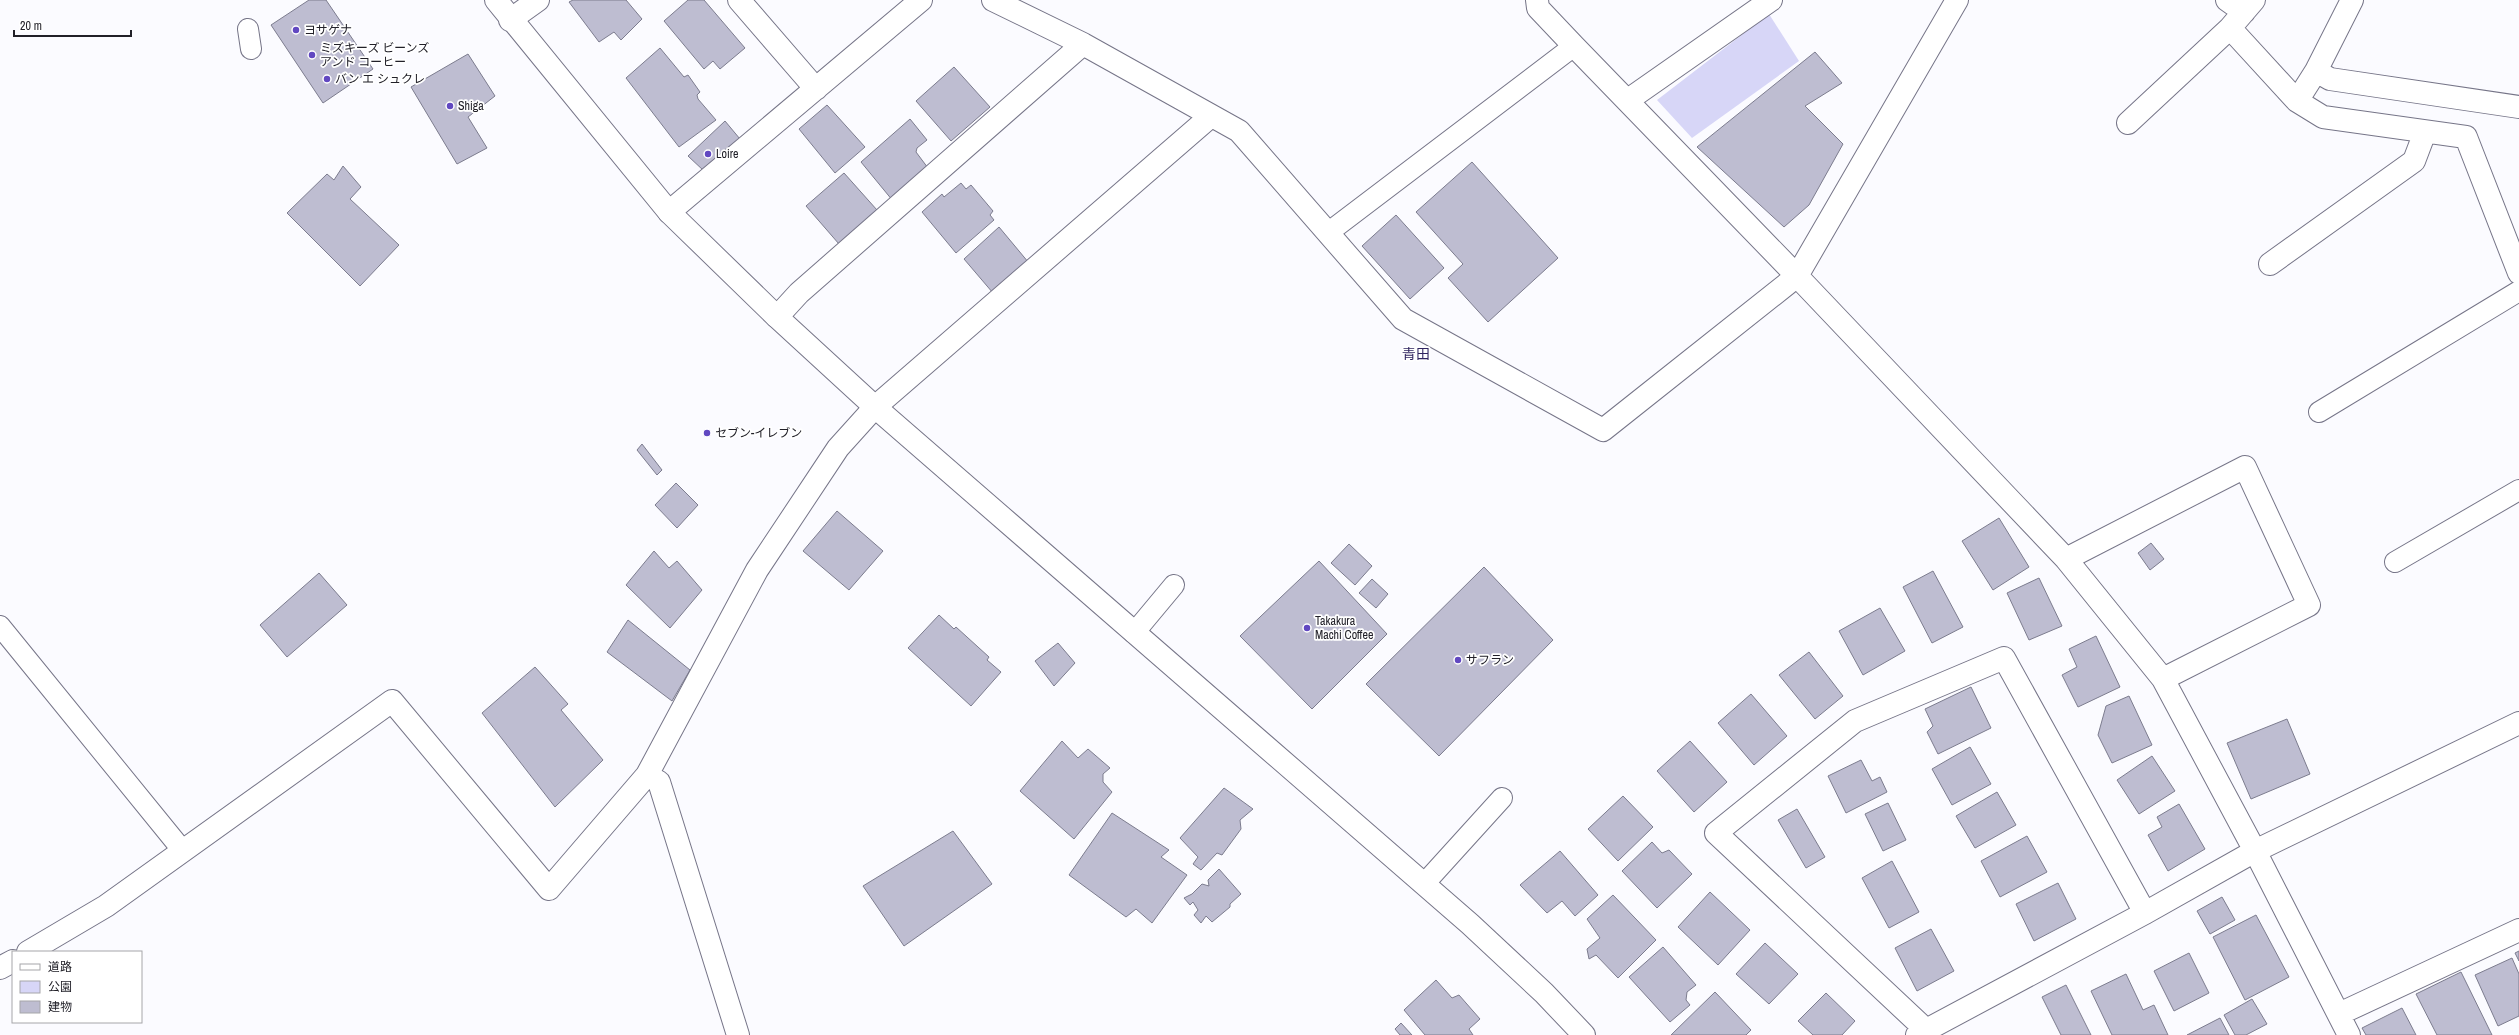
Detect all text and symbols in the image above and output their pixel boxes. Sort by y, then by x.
scale bar [14,12,131,38]
text: 20 m [20,18,42,34]
place label: ヨサゲナ [304,22,352,38]
marker: ヨサゲナ [291,25,301,35]
place label: ミズキーズ ビーンズ アンド コーヒー [320,40,429,70]
marker: ミズキーズ ビーンズ アンド コーヒー [307,50,317,60]
place label: バン エ シュクレ [335,71,425,87]
marker: バン エ シュクレ [322,74,332,84]
place label: Shiga [458,98,484,114]
marker: Shiga [445,101,455,111]
place label: Loire [716,146,738,162]
marker: Loire [703,149,713,159]
district label: 青田 [1402,345,1430,363]
place label: セブン-イレブン [715,425,802,441]
marker: セブン-イレブン [702,428,712,438]
place label: Takakura Machi Coffee [1315,613,1373,643]
marker: Takakura Machi Coffee [1302,623,1312,633]
place label: サフラン [1466,652,1514,668]
marker: サフラン [1453,655,1463,665]
legend [12,951,142,1023]
text: 道路 [48,959,72,975]
text: 公園 [48,979,72,995]
text: 建物 [48,999,72,1015]

